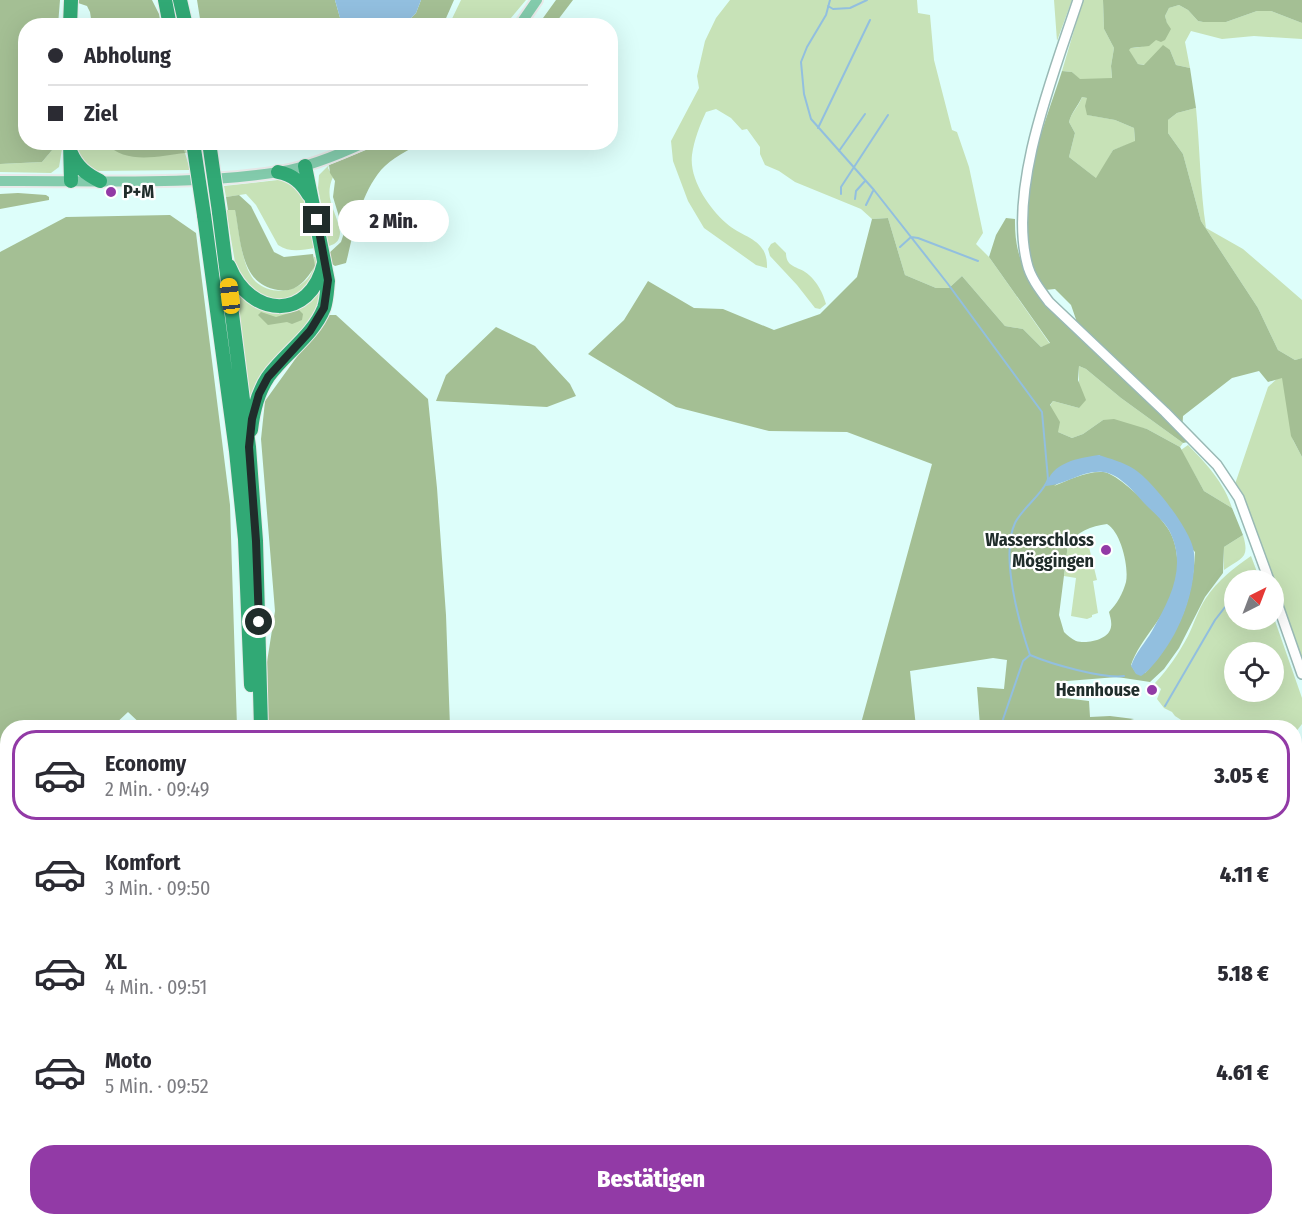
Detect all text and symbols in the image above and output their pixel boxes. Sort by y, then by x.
text: Abholung [84,42,171,69]
text: Ziel [84,100,118,127]
place label: P+M [123,181,154,203]
marker: P+M [104,185,118,199]
callout: 2 Min. [338,199,449,241]
route end [303,206,330,233]
text: 2 Min. [369,209,418,233]
car [219,277,241,315]
place label: Wasserschloss Möggingen [985,529,1094,572]
marker: Wasserschloss Möggingen [1099,543,1113,557]
north arrow [1224,570,1284,630]
map controls [1224,570,1284,702]
route start [245,608,272,635]
button: locate [1224,642,1284,702]
place label: Hennhouse [1056,679,1140,701]
marker: Hennhouse [1145,683,1159,697]
icon: car [33,748,87,802]
text: Economy [105,750,186,777]
text: 3.05 € [1214,762,1269,789]
text: 2 Min. · 09:49 [105,777,209,801]
icon: car [33,847,87,901]
text: Komfort [105,849,180,876]
text: 4.11 € [1220,861,1269,888]
text: 3 Min. · 09:50 [105,876,210,900]
icon: car [33,946,87,1000]
text: XL [105,948,127,975]
text: 5.18 € [1217,960,1269,987]
text: 4 Min. · 09:51 [105,975,207,999]
icon: car [33,1045,87,1099]
text: Moto [105,1047,152,1074]
text: 4.61 € [1216,1059,1269,1086]
text: 5 Min. · 09:52 [105,1074,209,1098]
button: Bestätigen [30,1145,1272,1214]

